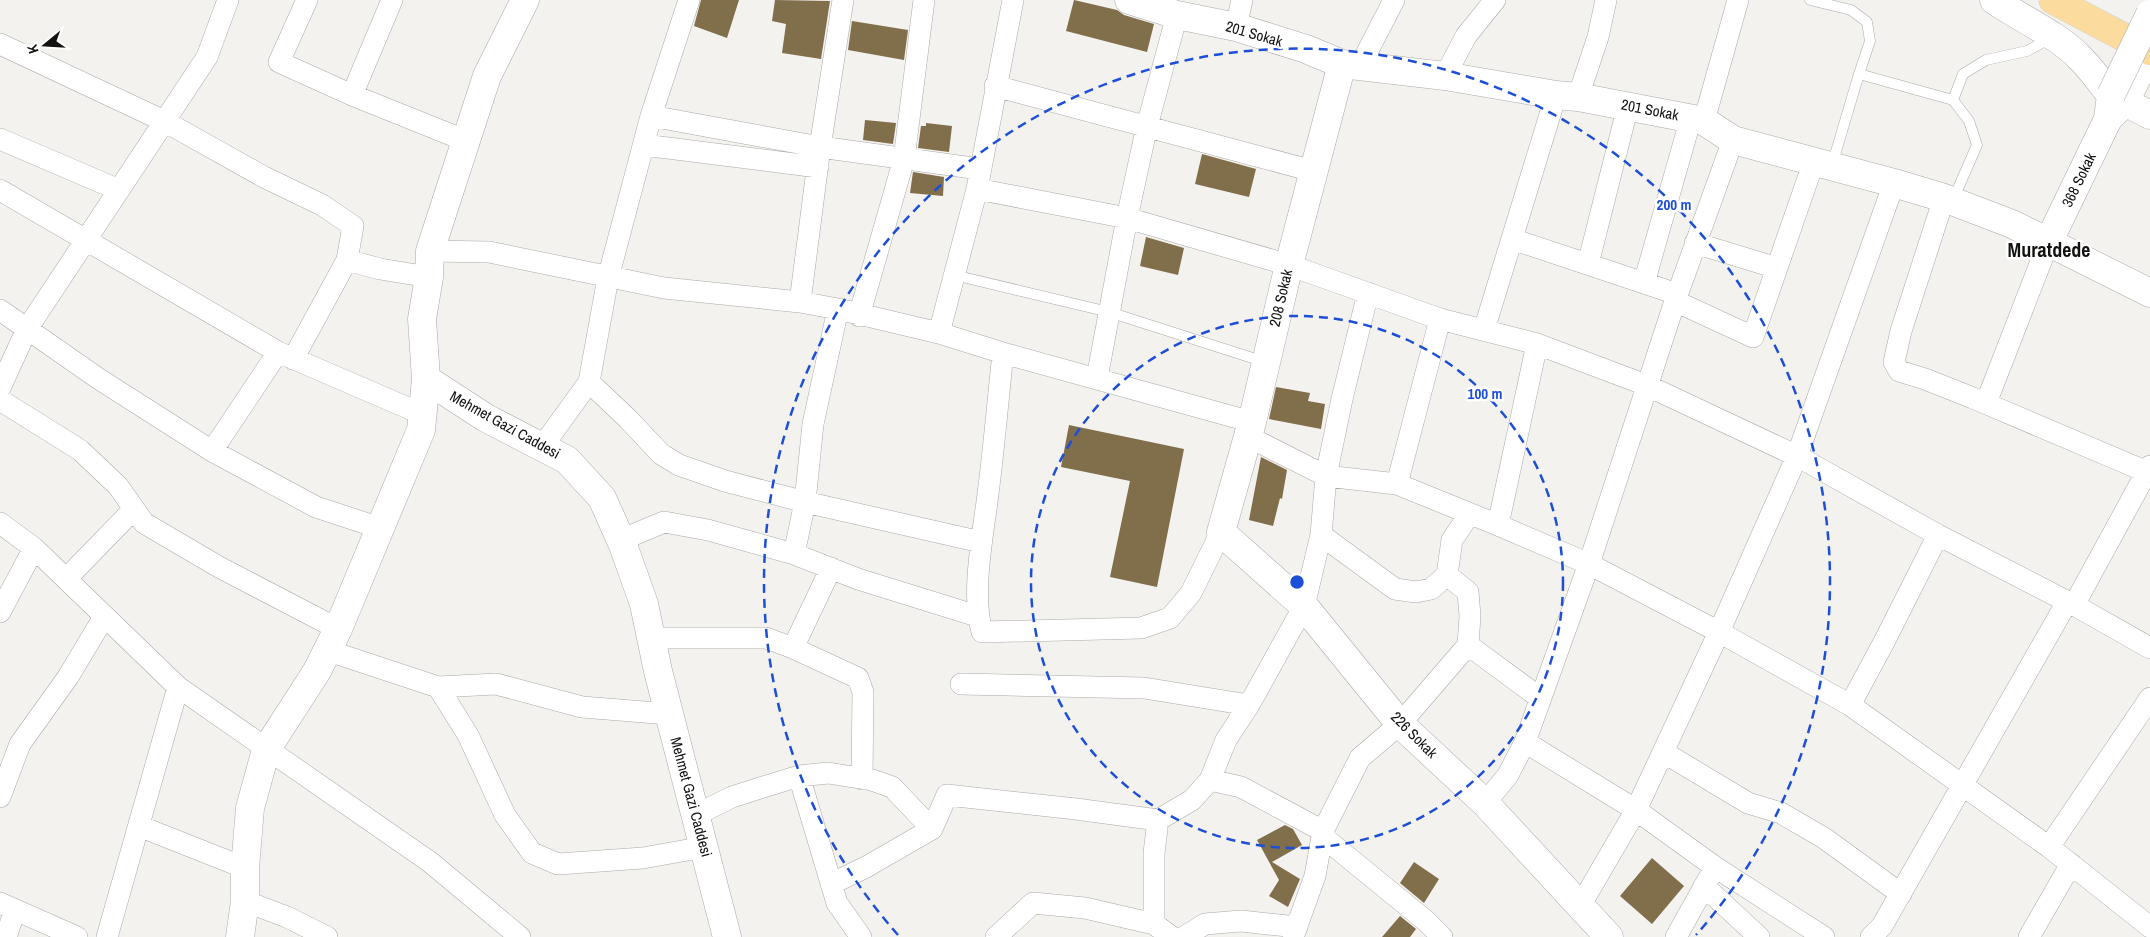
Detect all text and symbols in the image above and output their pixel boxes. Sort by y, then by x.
street label: 201 Sokak [1223,15,1286,52]
north arrow [20,20,70,70]
text: K [23,42,42,56]
street label: 201 Sokak [1620,94,1681,126]
street label: 368 Sokak [2056,148,2101,211]
text: 200 m [1657,194,1691,215]
district label: Muratdede [2008,236,2090,263]
street label: 208 Sokak [1264,266,1297,329]
text: 100 m [1468,383,1502,404]
street label: Mehmet Gazi Caddesi [446,386,564,464]
centre of rings [1288,573,1306,591]
street label: 226 Sokak [1386,707,1443,763]
street label: Mehmet Gazi Caddesi [665,735,718,859]

